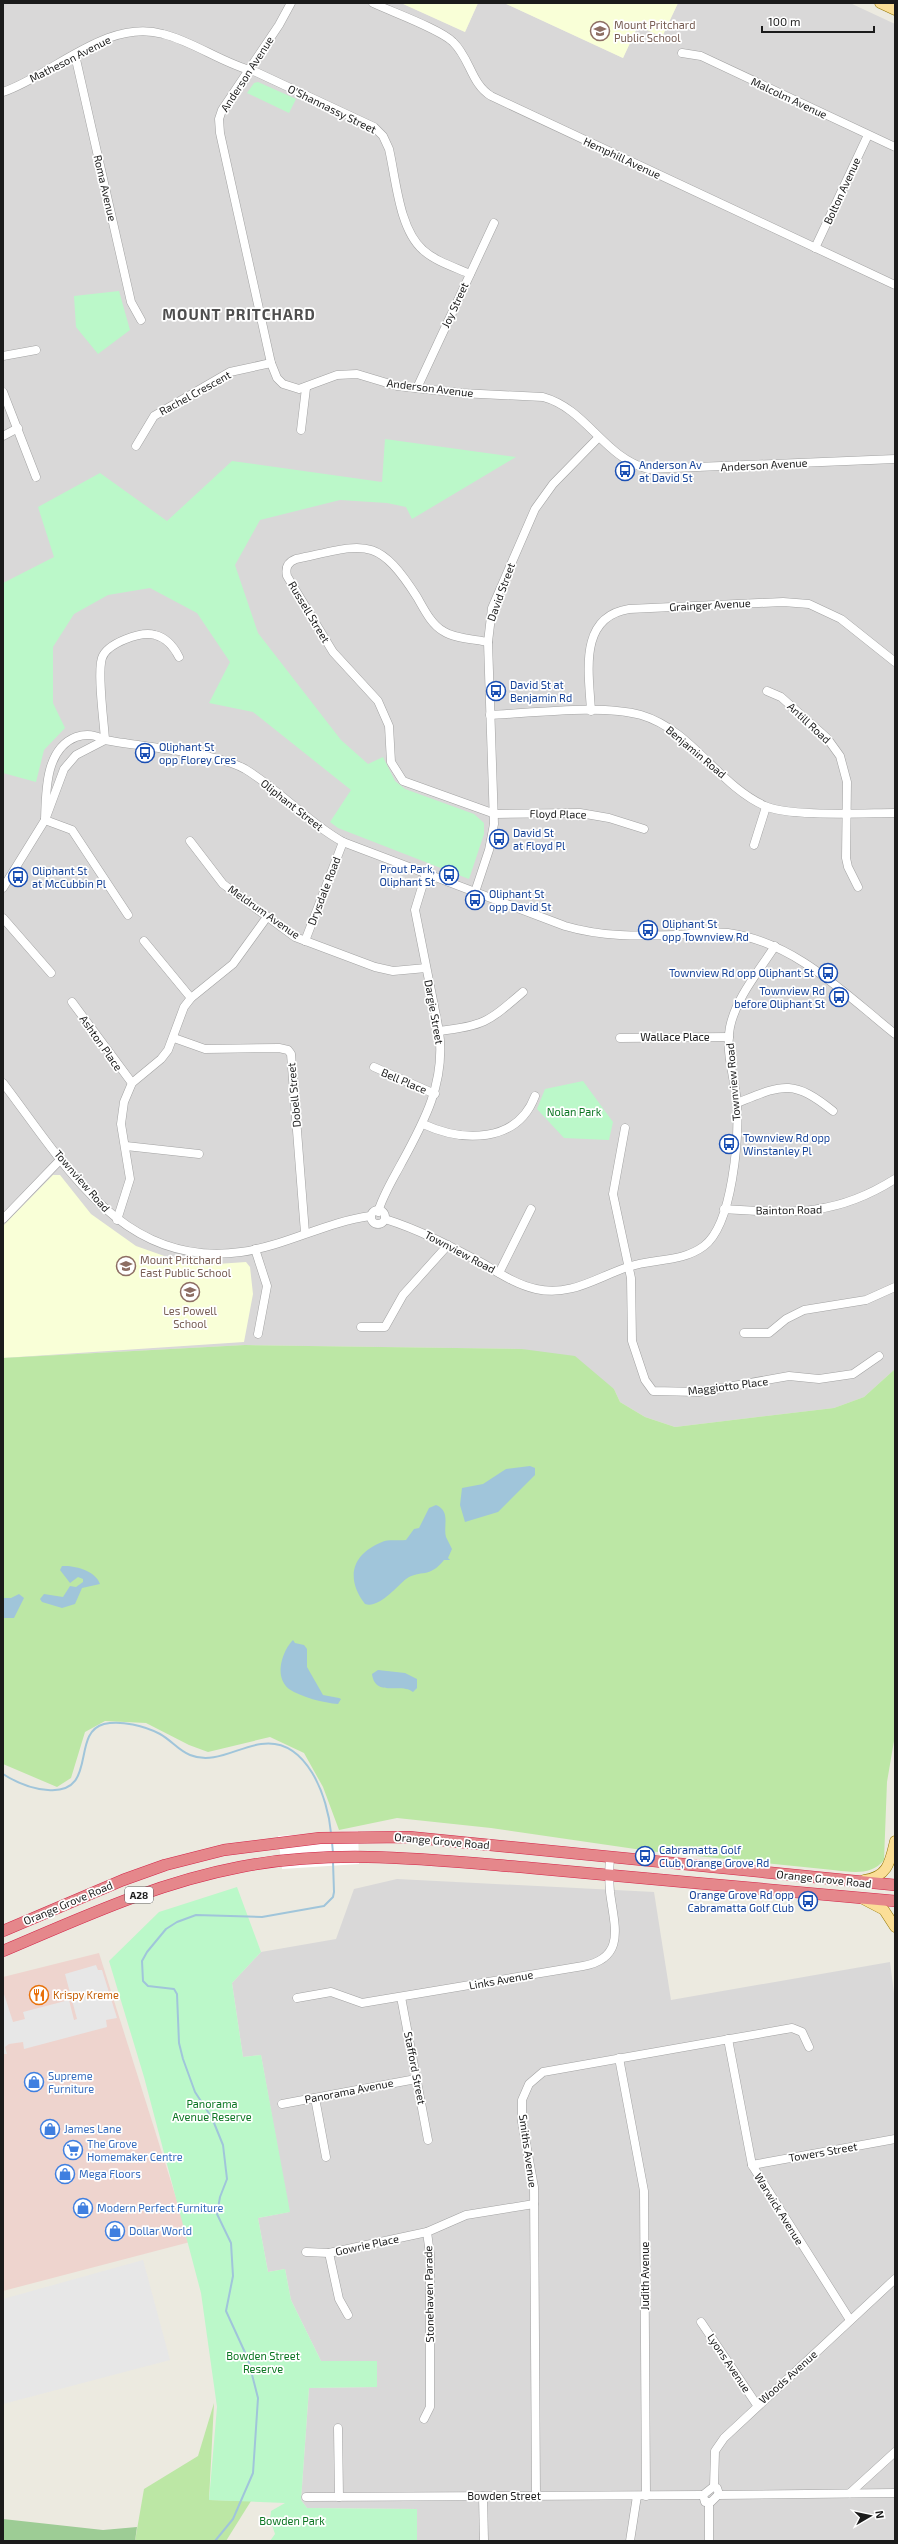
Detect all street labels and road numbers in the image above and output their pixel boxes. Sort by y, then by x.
street label: Matheson Avenue [27,32,113,85]
street label: Anderson Avenue [217,34,276,114]
street label: Malcolm Avenue [749,74,829,121]
street label: O'Shannassy Street [286,81,379,136]
street label: Hemphill Avenue [582,134,663,181]
street label: Roma Avenue [92,153,119,222]
street label: Bolton Avenue [820,155,863,226]
street label: Joy Street [438,280,471,330]
street label: Rachel Crescent [157,368,233,418]
street label: Anderson Avenue [386,376,474,399]
street label: Anderson Avenue [720,456,808,473]
street label: David Street [484,561,517,623]
street label: Russell Street [286,579,333,645]
street label: Grainger Avenue [669,596,751,613]
street label: Antill Road [785,699,834,746]
street label: Benjamin Road [663,723,729,781]
street label: Oliphant Street [258,776,326,833]
street label: Floyd Place [529,807,587,820]
street label: Drysdale Road [304,855,343,927]
street label: Meldrum Avenue [226,882,303,941]
street label: Dargie Street [422,979,447,1045]
street label: Ashton Place [77,1012,125,1073]
street label: Wallace Place [640,1030,710,1043]
street label: Townview Road [723,1043,742,1121]
street label: Dobell Street [284,1062,303,1128]
street label: Bell Place [379,1065,429,1096]
street label: Townview Road [52,1147,113,1214]
street label: Bainton Road [756,1202,822,1217]
street label: Townview Road [423,1228,498,1276]
street label: Maggiotto Place [687,1374,769,1397]
street label: Orange Grove Road [394,1830,490,1851]
street label: Orange Grove Road [776,1867,872,1890]
street label: Orange Grove Road [21,1878,114,1927]
road number: A28 [125,1887,153,1903]
street label: Links Avenue [468,1967,534,1992]
street label: Stafford Street [402,2030,429,2105]
street label: Panorama Avenue [303,2075,395,2106]
street label: Smiths Avenue [517,2114,540,2188]
street label: Towers Street [788,2139,858,2164]
street label: Warwick Avenue [752,2170,807,2247]
street label: Gowrie Place [334,2231,400,2258]
street label: Judith Avenue [638,2242,651,2310]
street label: Stonehaven Parade [421,2245,436,2343]
street label: Lyons Avenue [705,2331,754,2395]
street label: Woods Avenue [756,2347,819,2406]
street label: Bowden Street [467,2489,541,2502]

